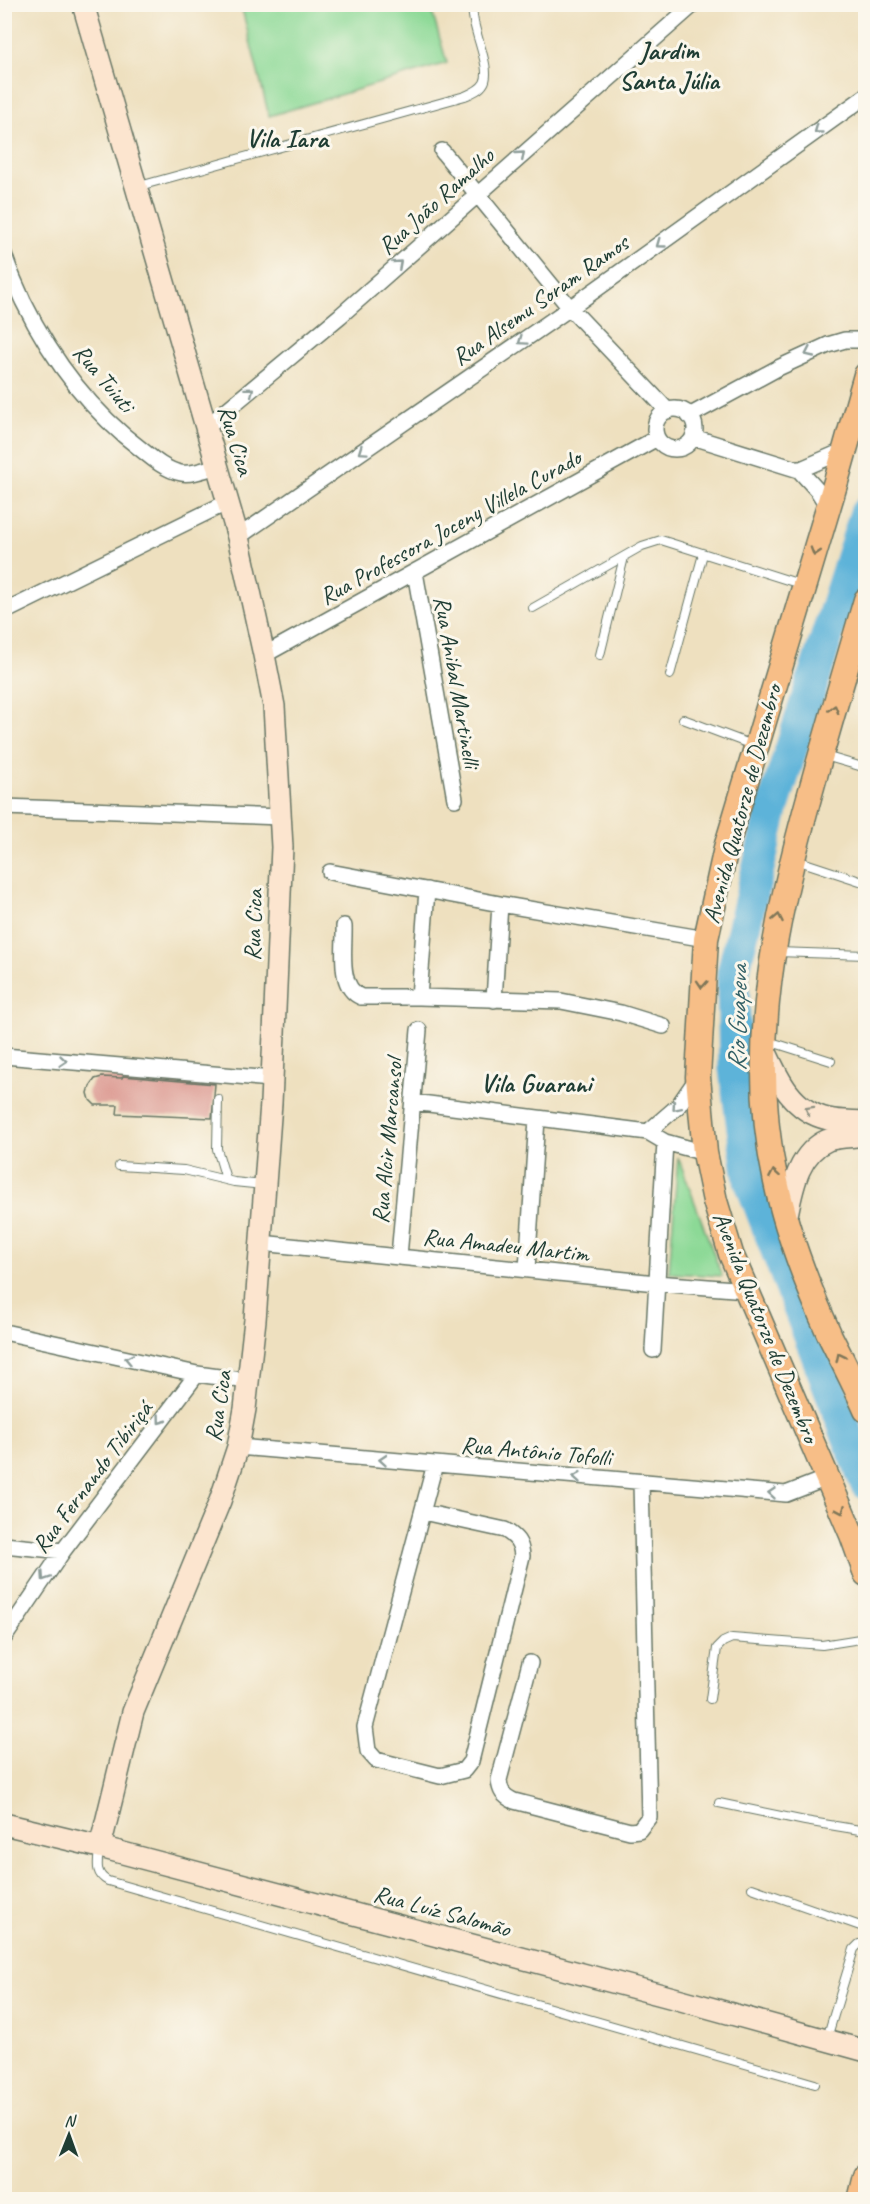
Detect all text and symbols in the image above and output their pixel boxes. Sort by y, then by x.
district label: Jardim Santa Júlia [619,34,721,97]
district label: Vila Iara [246,122,330,155]
one-way arrow [814,123,825,134]
street label: Rua João Ramalho [372,140,501,261]
one-way arrow [514,151,525,162]
street label: Rua Alsemu Soram Ramos [446,226,636,372]
one-way arrow [655,237,666,248]
one-way arrow [391,260,402,271]
one-way arrow [518,334,529,345]
street label: Rua Tuiuti [67,338,144,421]
one-way arrow [805,346,816,358]
one-way arrow [243,387,254,398]
street label: Rua Cica [211,401,261,480]
street label: Rua Professora Joceny Villela Curado [314,441,588,611]
one-way arrow [357,444,368,455]
one-way arrow [810,547,822,557]
street label: Rua Anibal Martinelli [427,594,487,773]
street label: Avenida Quatorze de Dezembro [696,679,789,927]
one-way arrow [827,704,839,715]
street label: Rua Cica [237,887,269,961]
one-way arrow [771,913,784,923]
water label: Rio Guapeva [720,962,755,1071]
one-way arrow [696,980,709,989]
street label: Rua Alcir Marcansol [365,1053,410,1225]
one-way arrow [58,1054,67,1067]
district label: Vila Guarani [481,1067,595,1100]
one-way arrow [672,1100,683,1111]
one-way arrow [805,1106,815,1117]
one-way arrow [768,1169,781,1179]
street label: Avenida Quatorze de Dezembro [706,1207,827,1449]
street label: Rua Amadeu Martim [422,1221,592,1269]
one-way arrow [836,1352,848,1363]
one-way arrow [124,1353,134,1366]
street label: Rua Cica [198,1367,239,1444]
street label: Rua Fernando Tibiriçá [25,1393,160,1559]
one-way arrow [158,1414,169,1425]
street label: Rua Antônio Tofolli [460,1429,615,1473]
one-way arrow [379,1454,388,1467]
one-way arrow [573,1471,582,1484]
one-way arrow [767,1487,776,1500]
one-way arrow [834,1503,846,1514]
one-way arrow [41,1570,52,1581]
street label: Rua Luíz Salomão [370,1878,515,1944]
north arrow [39,2105,99,2165]
text: N [64,2111,77,2131]

